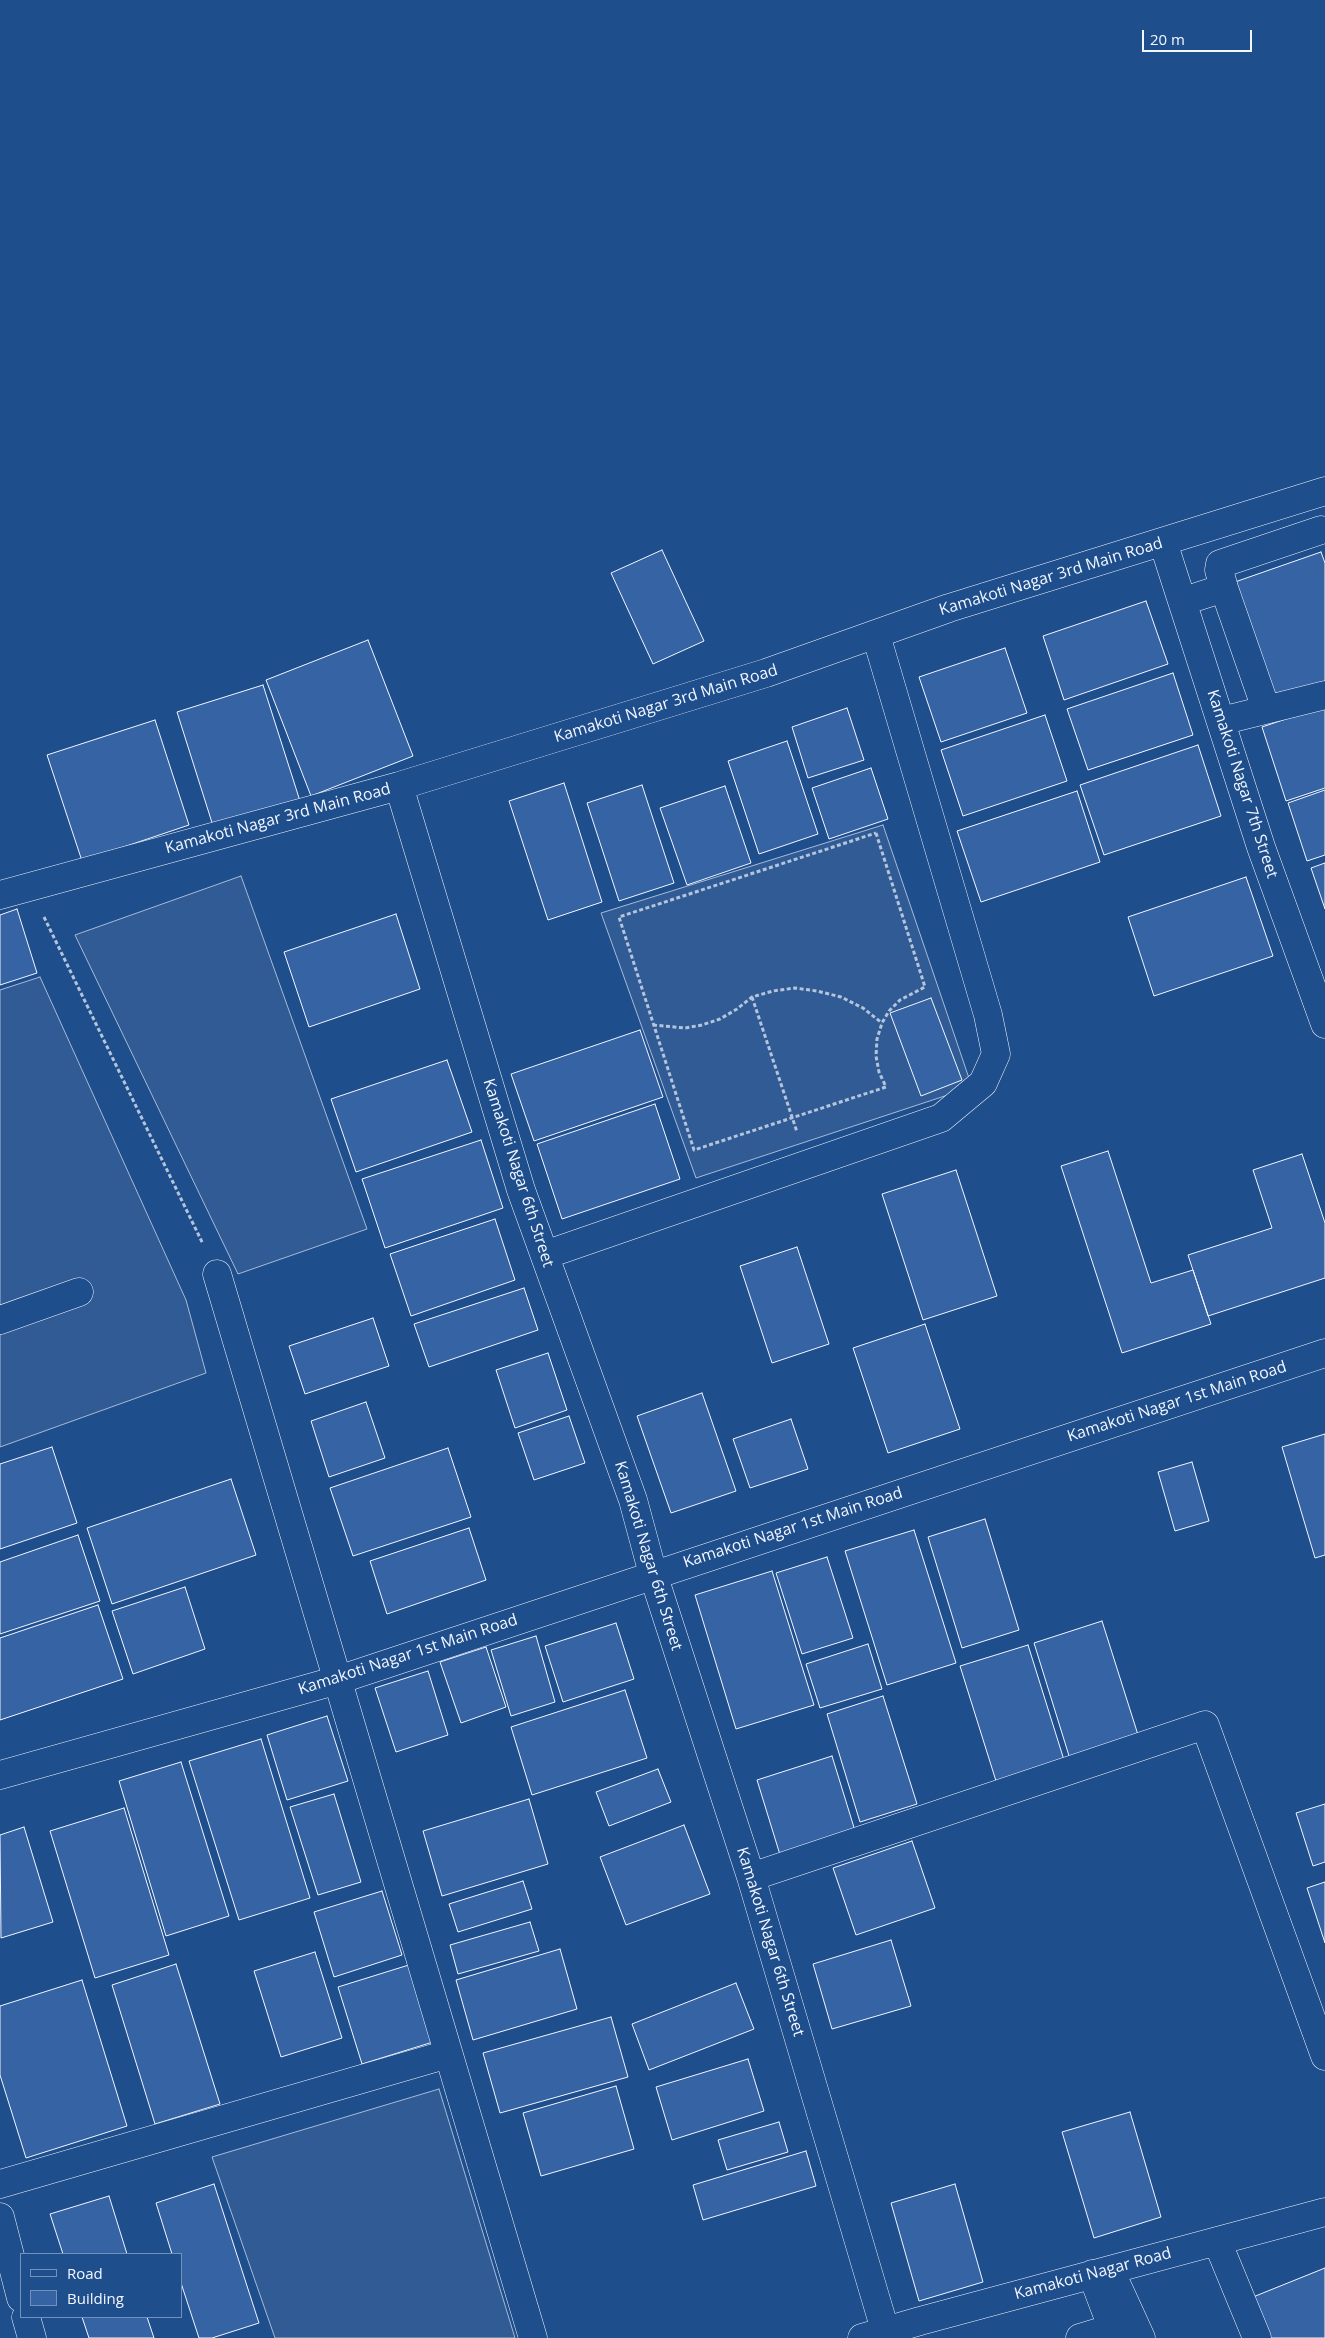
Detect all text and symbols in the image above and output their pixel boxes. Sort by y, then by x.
scale bar [1145,20,1255,52]
text: 20 m [1150,29,1185,49]
street label: Kamakoti Nagar 3rd Main Road [937,534,1165,620]
street label: Kamakoti Nagar 3rd Main Road [552,661,780,747]
street label: Kamakoti Nagar 7th Street [1202,687,1282,881]
street label: Kamakoti Nagar 3rd Main Road [163,780,393,858]
street label: Kamakoti Nagar 6th Street [478,1076,558,1270]
street label: Kamakoti Nagar 1st Main Road [1065,1357,1289,1447]
street label: Kamakoti Nagar 6th Street [610,1459,686,1653]
street label: Kamakoti Nagar 1st Main Road [681,1483,905,1573]
street label: Kamakoti Nagar 1st Main Road [296,1610,520,1700]
street label: Kamakoti Nagar 6th Street [732,1845,808,2039]
street label: Kamakoti Nagar Road [1012,2244,1174,2304]
legend [20,2253,182,2318]
text: Road [67,2263,103,2283]
text: Building [67,2288,124,2308]

